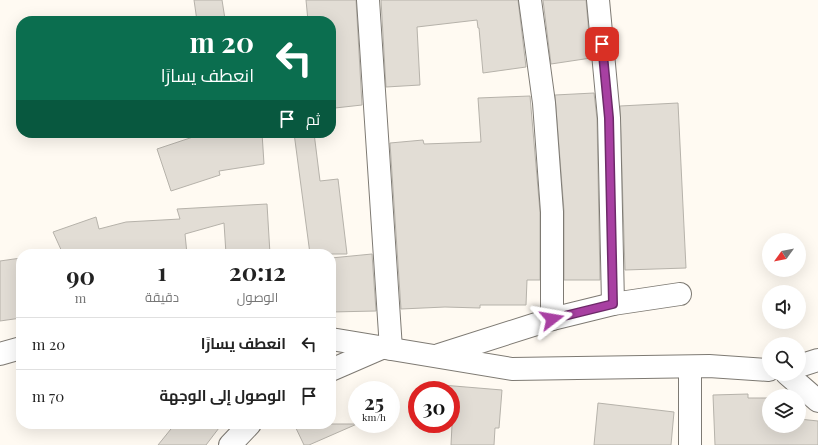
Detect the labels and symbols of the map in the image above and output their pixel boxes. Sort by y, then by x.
pin [585,27,619,61]
north arrow [762,233,806,277]
position arrow [531,298,573,340]
speed limit sign: 30 [408,381,460,433]

